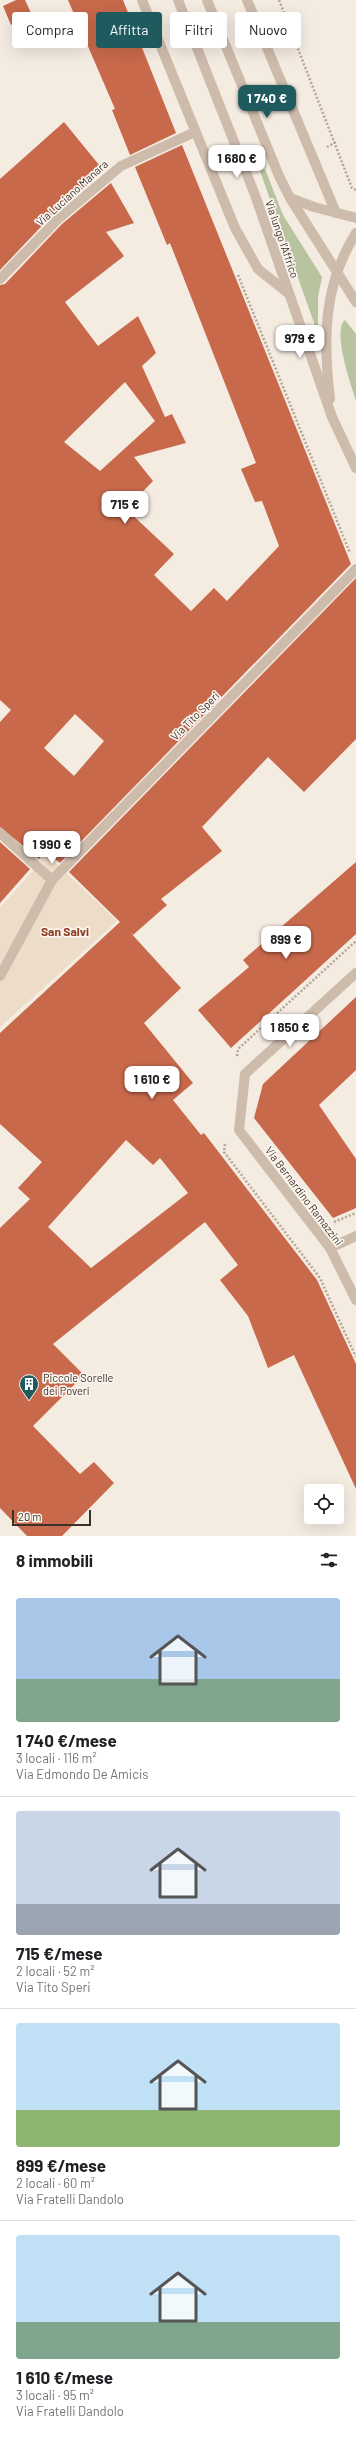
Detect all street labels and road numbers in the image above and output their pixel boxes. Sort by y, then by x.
street label: Via Luciano Manara [33,157,110,228]
street label: Via lungo l'Affrico [263,198,302,280]
street label: Via Tito Speri [168,689,222,743]
street label: Via Bernardino Ramazzini [263,1144,346,1248]

